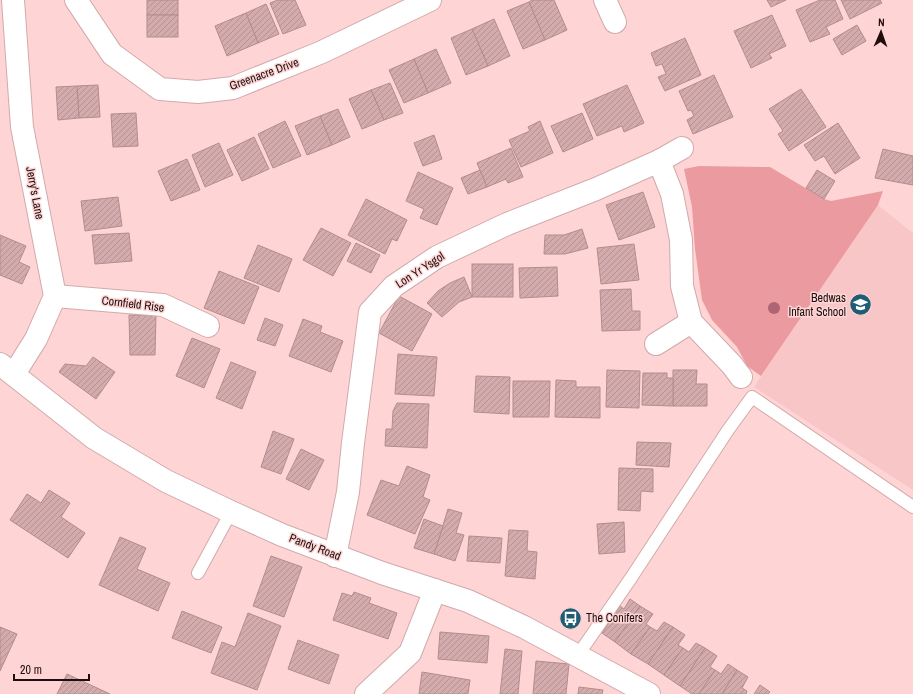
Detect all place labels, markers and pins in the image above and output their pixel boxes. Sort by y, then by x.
place label: Bedwas Infant School [789,290,846,320]
school or university icon: Bedwas Infant School [848,292,874,318]
bus stop icon: The Conifers [558,605,584,631]
place label: The Conifers [586,610,643,626]

